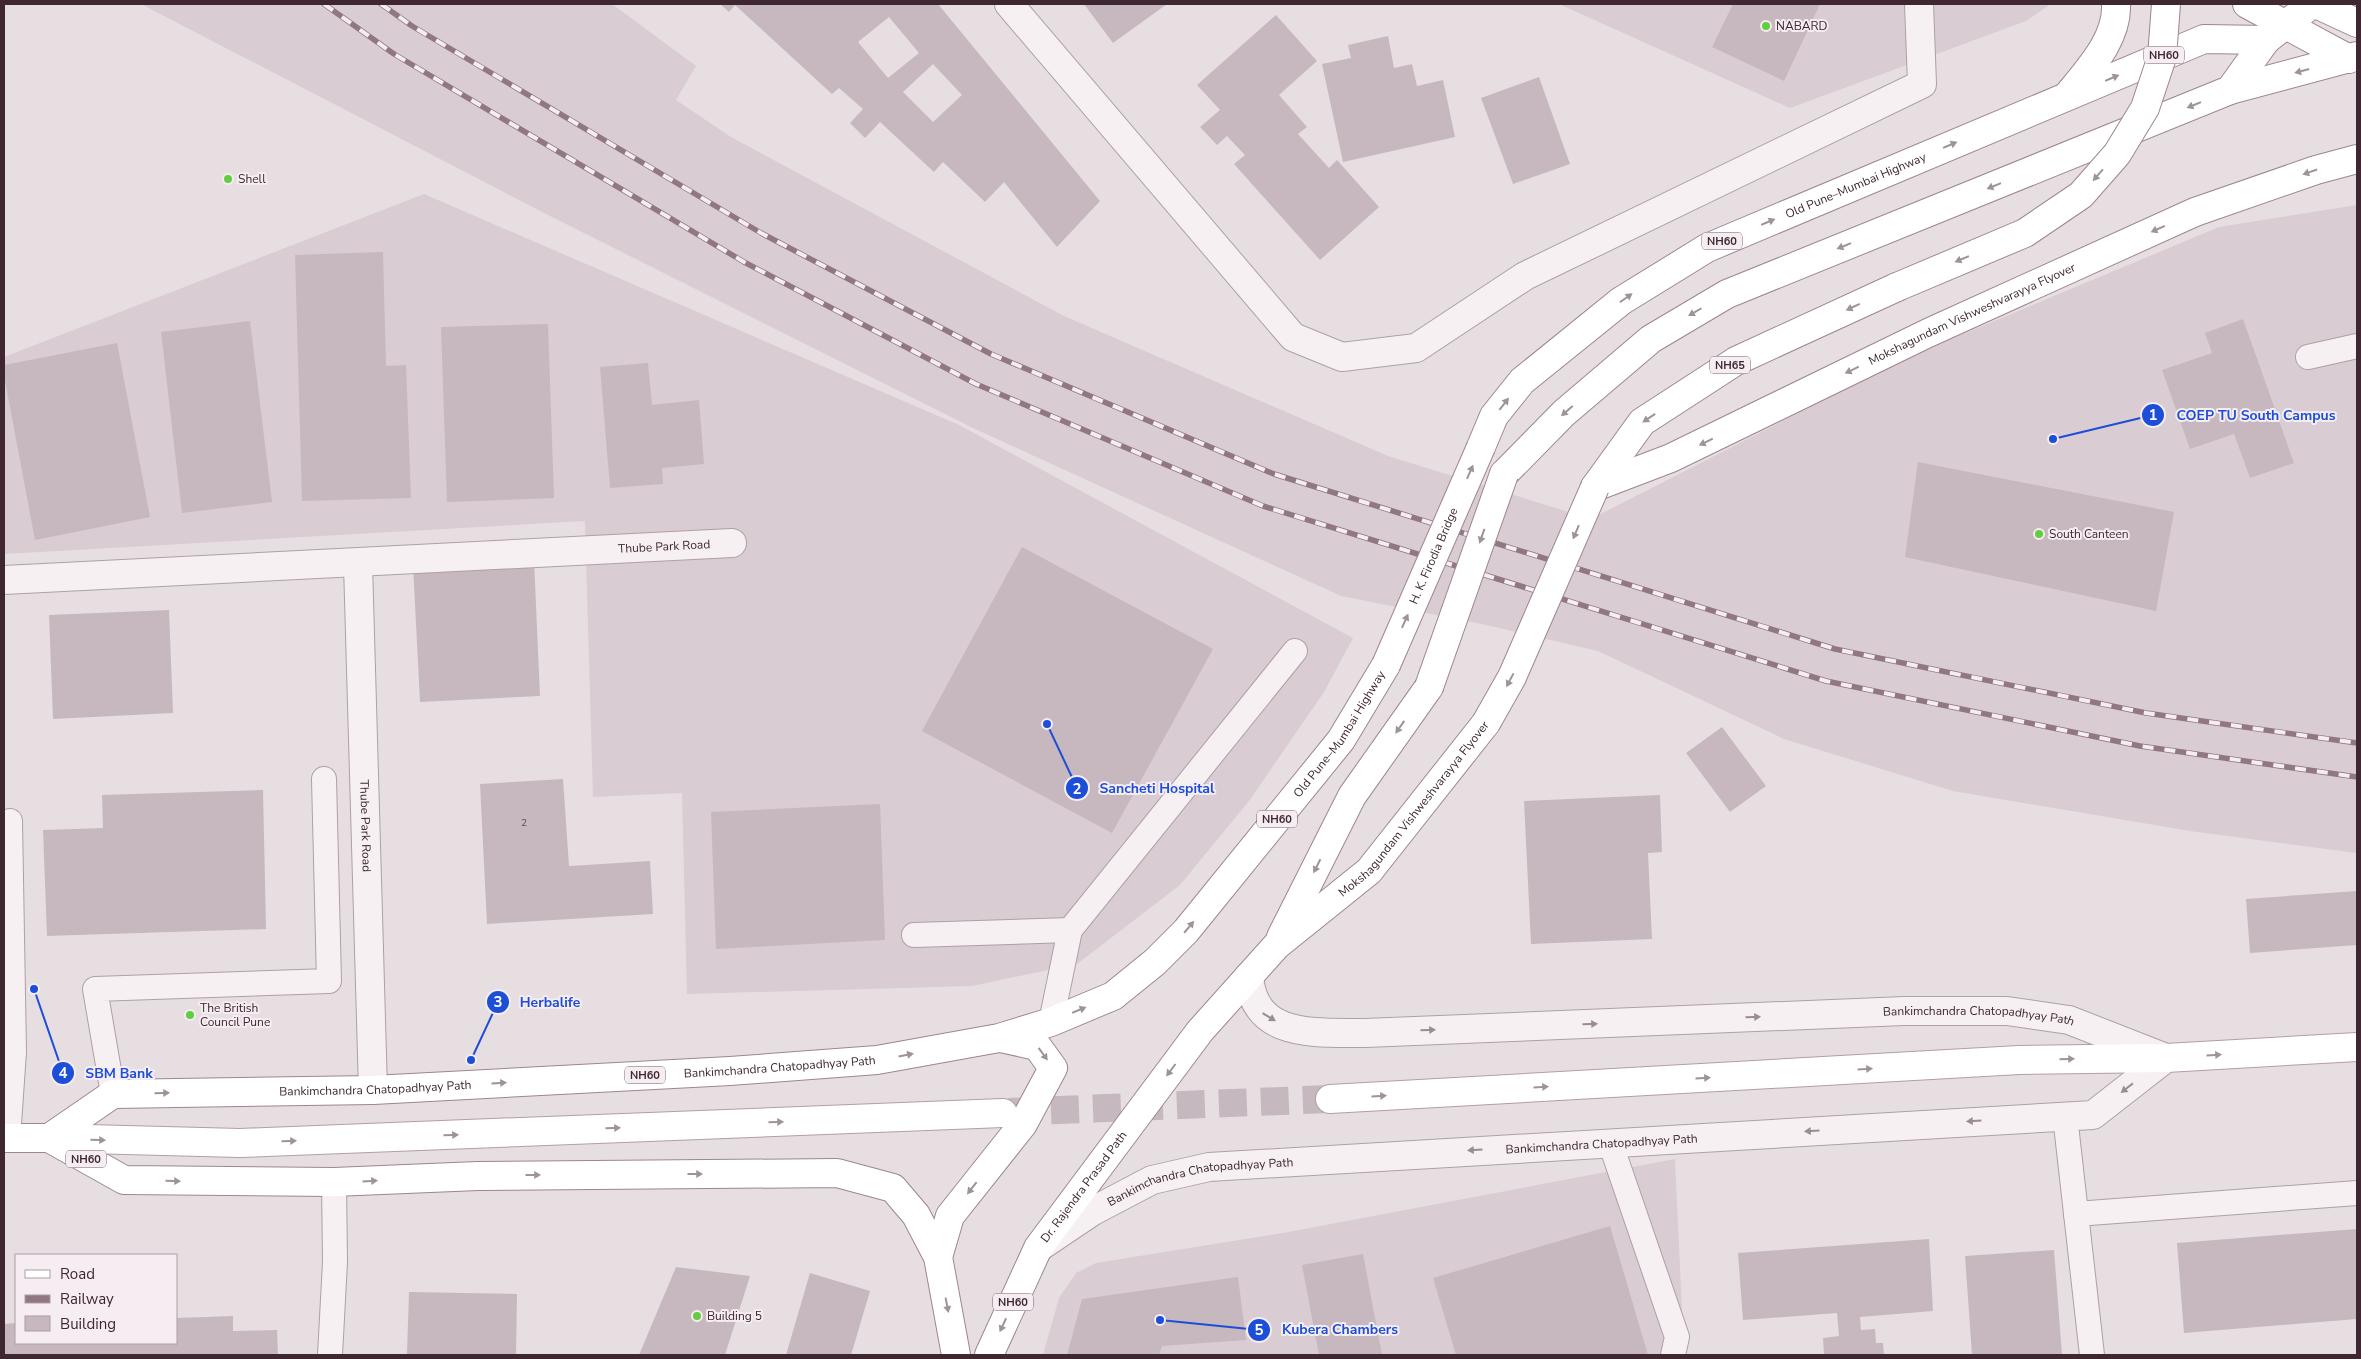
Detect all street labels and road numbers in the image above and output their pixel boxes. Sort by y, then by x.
road number: NH60 [2144,46,2184,64]
street label: Old Pune–Mumbai Highway [1783,148,1929,222]
road number: NH60 [1702,232,1742,250]
street label: Mokshagundam Vishweshvarayya Flyover [1866,259,2079,369]
road number: NH65 [1710,356,1750,374]
street label: H. K. Firodia Bridge [1405,505,1462,607]
street label: Thube Park Road [618,536,711,557]
street label: Old Pune–Mumbai Highway [1290,667,1389,801]
street label: Mokshagundam Vishweshvarayya Flyover [1335,717,1493,900]
street label: Thube Park Road [356,780,375,872]
road number: NH60 [1257,811,1297,828]
street label: Bankimchandra Chatopadhyay Path [1883,1003,2077,1029]
street label: Bankimchandra Chatopadhyay Path [683,1052,876,1081]
road number: NH60 [625,1066,665,1084]
street label: Bankimchandra Chatopadhyay Path [279,1077,472,1099]
street label: Dr. Rajendra Prasad Path [1037,1128,1130,1246]
street label: Bankimchandra Chatopadhyay Path [1505,1130,1698,1158]
road number: NH60 [66,1150,106,1168]
street label: Bankimchandra Chatopadhyay Path [1104,1154,1294,1210]
road number: NH60 [993,1294,1033,1310]

